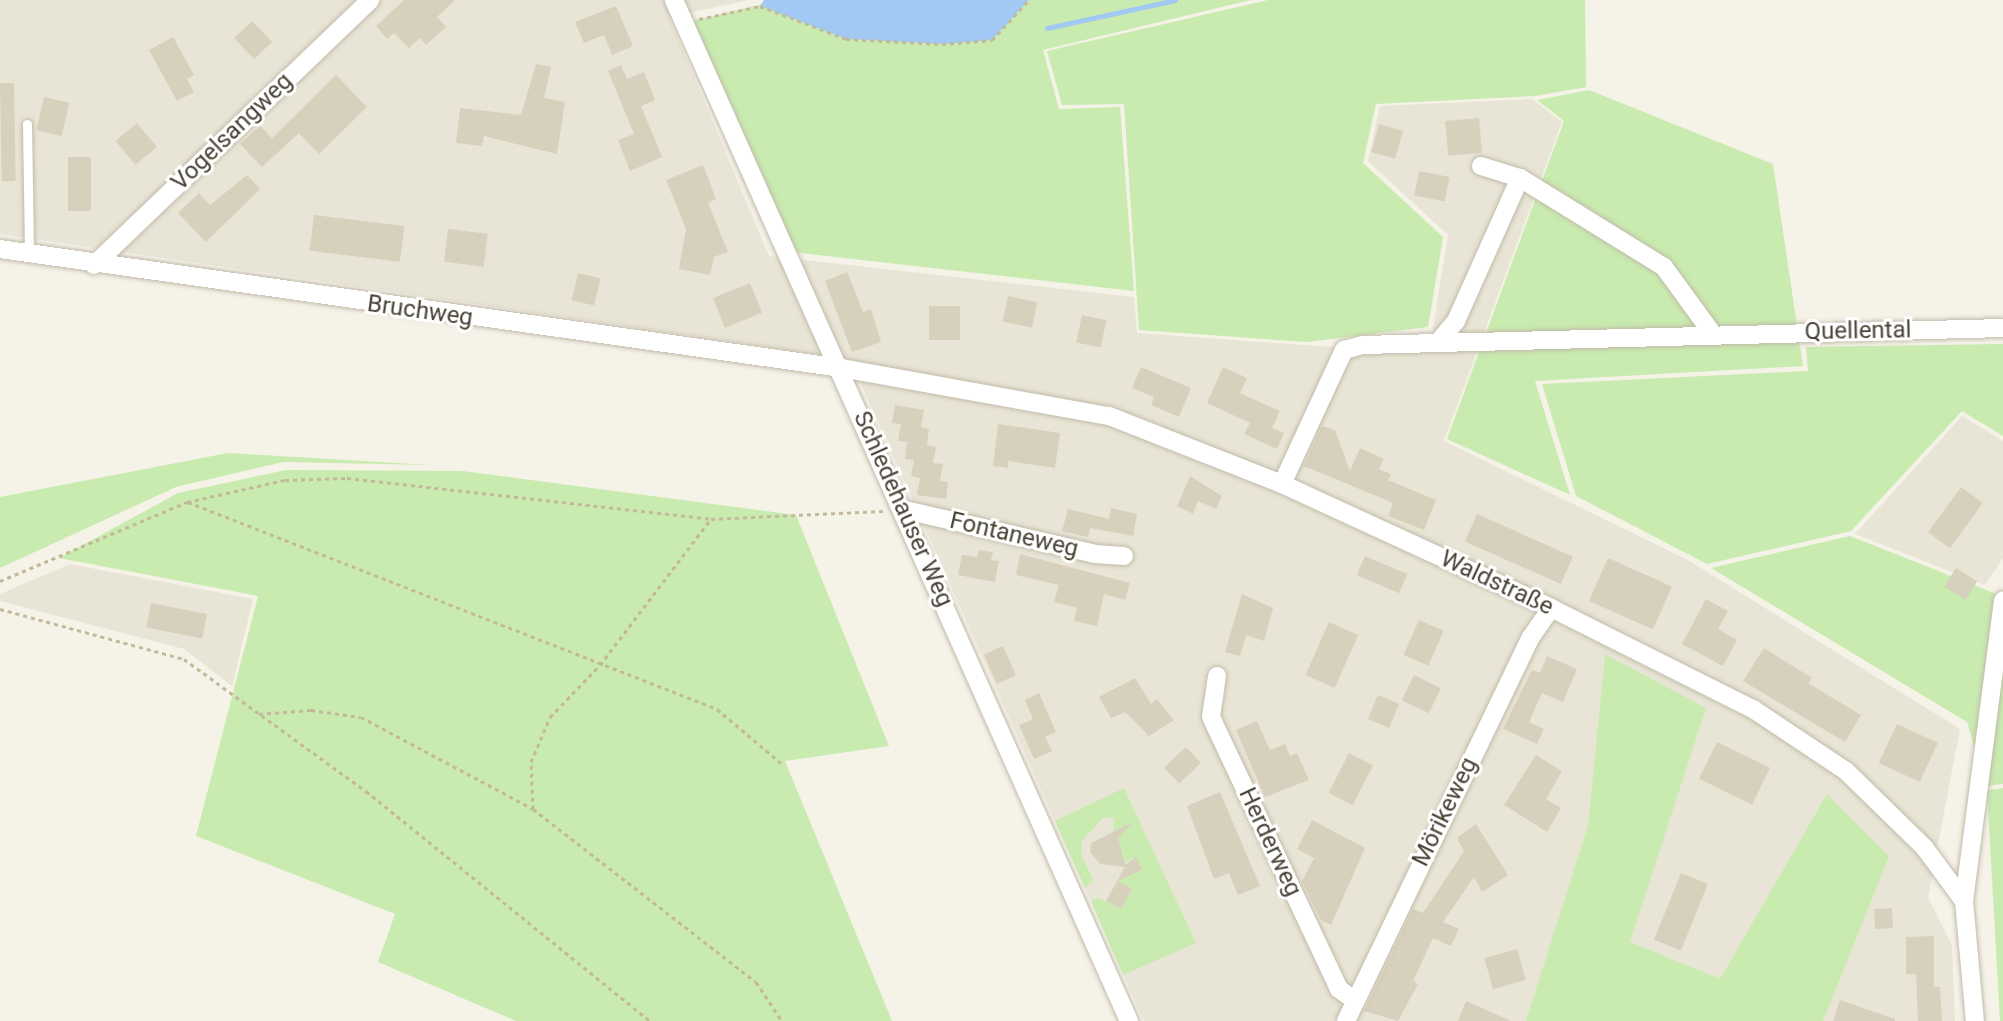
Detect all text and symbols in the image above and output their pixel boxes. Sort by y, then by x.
street label: Vogelsangweg [166,67,298,197]
street label: Bruchweg [365,289,475,333]
street label: Quellental [1804,316,1912,346]
street label: Schledehauser Weg [847,407,959,611]
street label: Fontaneweg [947,506,1081,564]
street label: Waldstraße [1436,544,1558,622]
street label: Mörikeweg [1406,753,1484,871]
street label: Herderweg [1232,783,1308,901]

